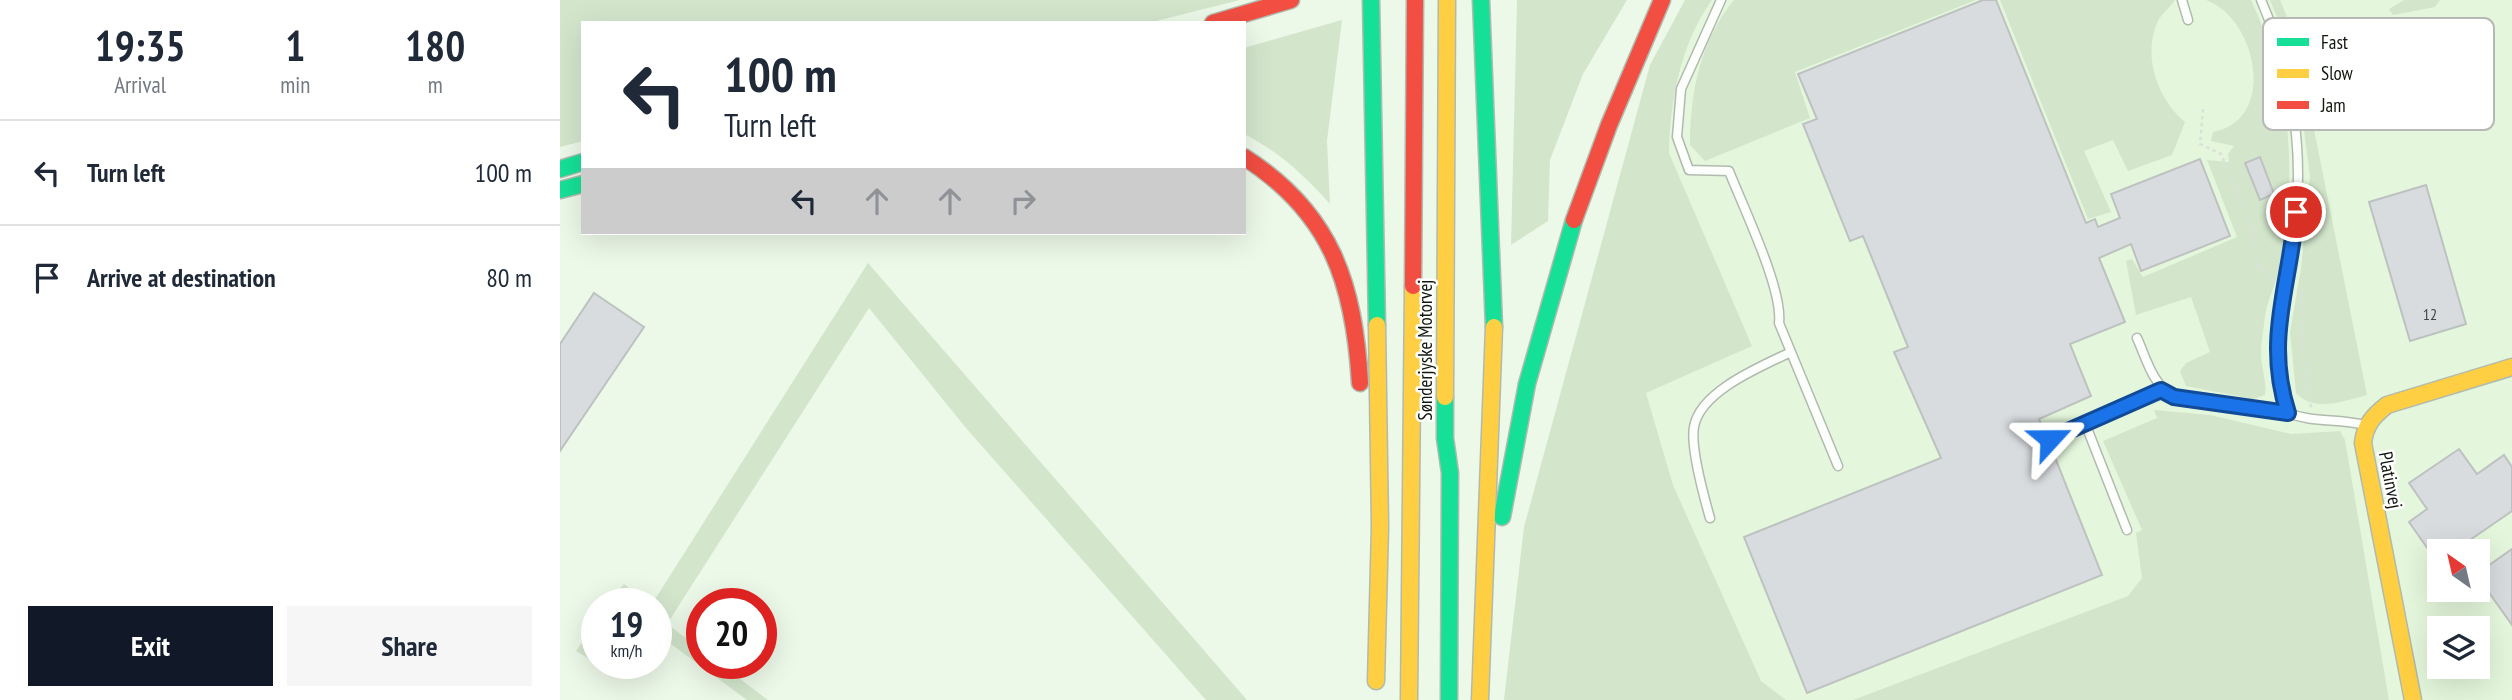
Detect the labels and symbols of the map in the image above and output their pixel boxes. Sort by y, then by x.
legend [2263,18,2494,130]
text: Fast [2321,30,2349,54]
text: Slow [2321,61,2354,85]
text: Jam [2320,93,2346,117]
pin [2266,182,2326,242]
street label: Sønderjyske Motorvej [1413,280,1437,420]
house number: 12 [2423,304,2437,324]
position arrow [2013,402,2087,476]
street label: Platinvej [2374,449,2408,511]
north arrow [2427,539,2490,602]
speed limit sign: 20 [686,588,777,679]

